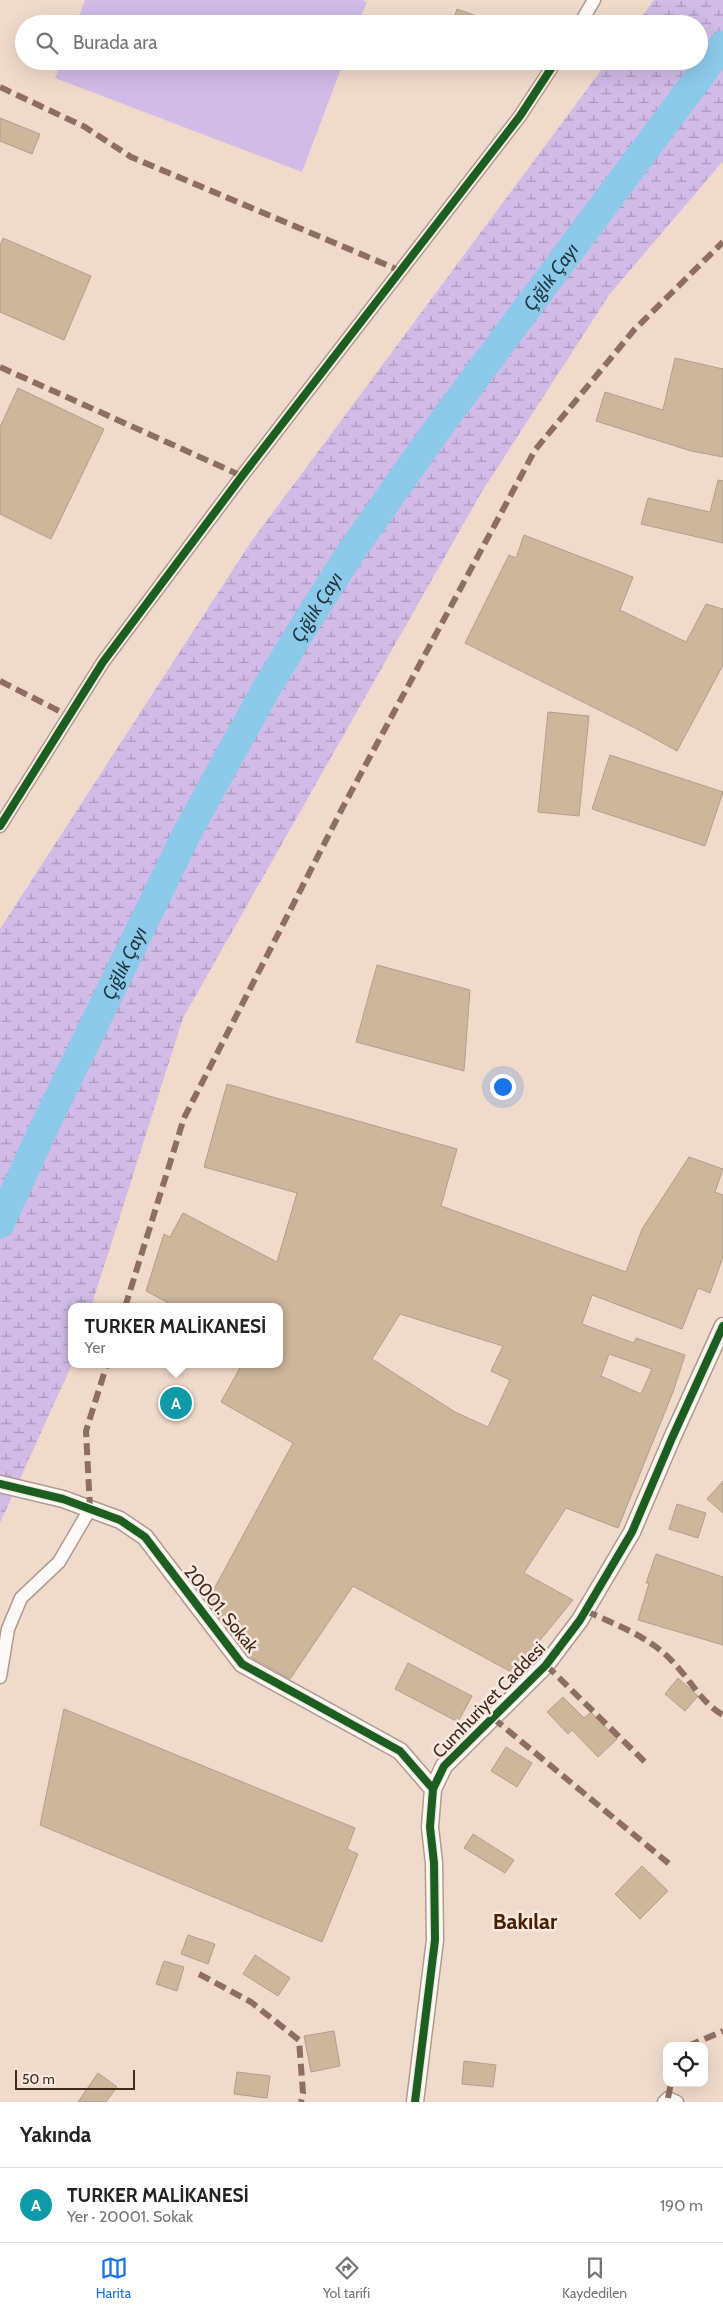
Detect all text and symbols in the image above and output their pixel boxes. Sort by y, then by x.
search box [15,15,708,70]
icon: search [33,29,61,57]
text: Burada ara [73,31,157,54]
water label: Çığlık Çayı [518,239,583,315]
water label: Çığlık Çayı [286,568,347,646]
water label: Çığlık Çayı [97,923,152,1003]
your location [490,1074,516,1100]
popup [68,1303,283,1368]
text: TURKER MALİKANESİ [85,1315,266,1338]
text: Yer [85,1338,106,1357]
pin: A [160,1384,192,1422]
street label: 20001. Sokak [179,1561,263,1658]
street label: Cumhuriyet Caddesi [428,1637,550,1763]
district label: Bakılar [493,1908,558,1935]
map controls [663,2042,708,2087]
button: locate [663,2042,708,2087]
scale bar [15,2067,135,2090]
text: 50 m [22,2070,55,2088]
text: Yakında [20,2122,91,2147]
text: TURKER MALİKANESİ [67,2184,249,2207]
text: A [31,2196,41,2215]
text: 190 m [660,2196,703,2215]
text: Yer · 20001. Sokak [67,2207,193,2226]
tab: Harita [96,2254,131,2302]
tab: Yol tarifi [323,2254,370,2302]
tab: Kaydedilen [562,2254,627,2302]

